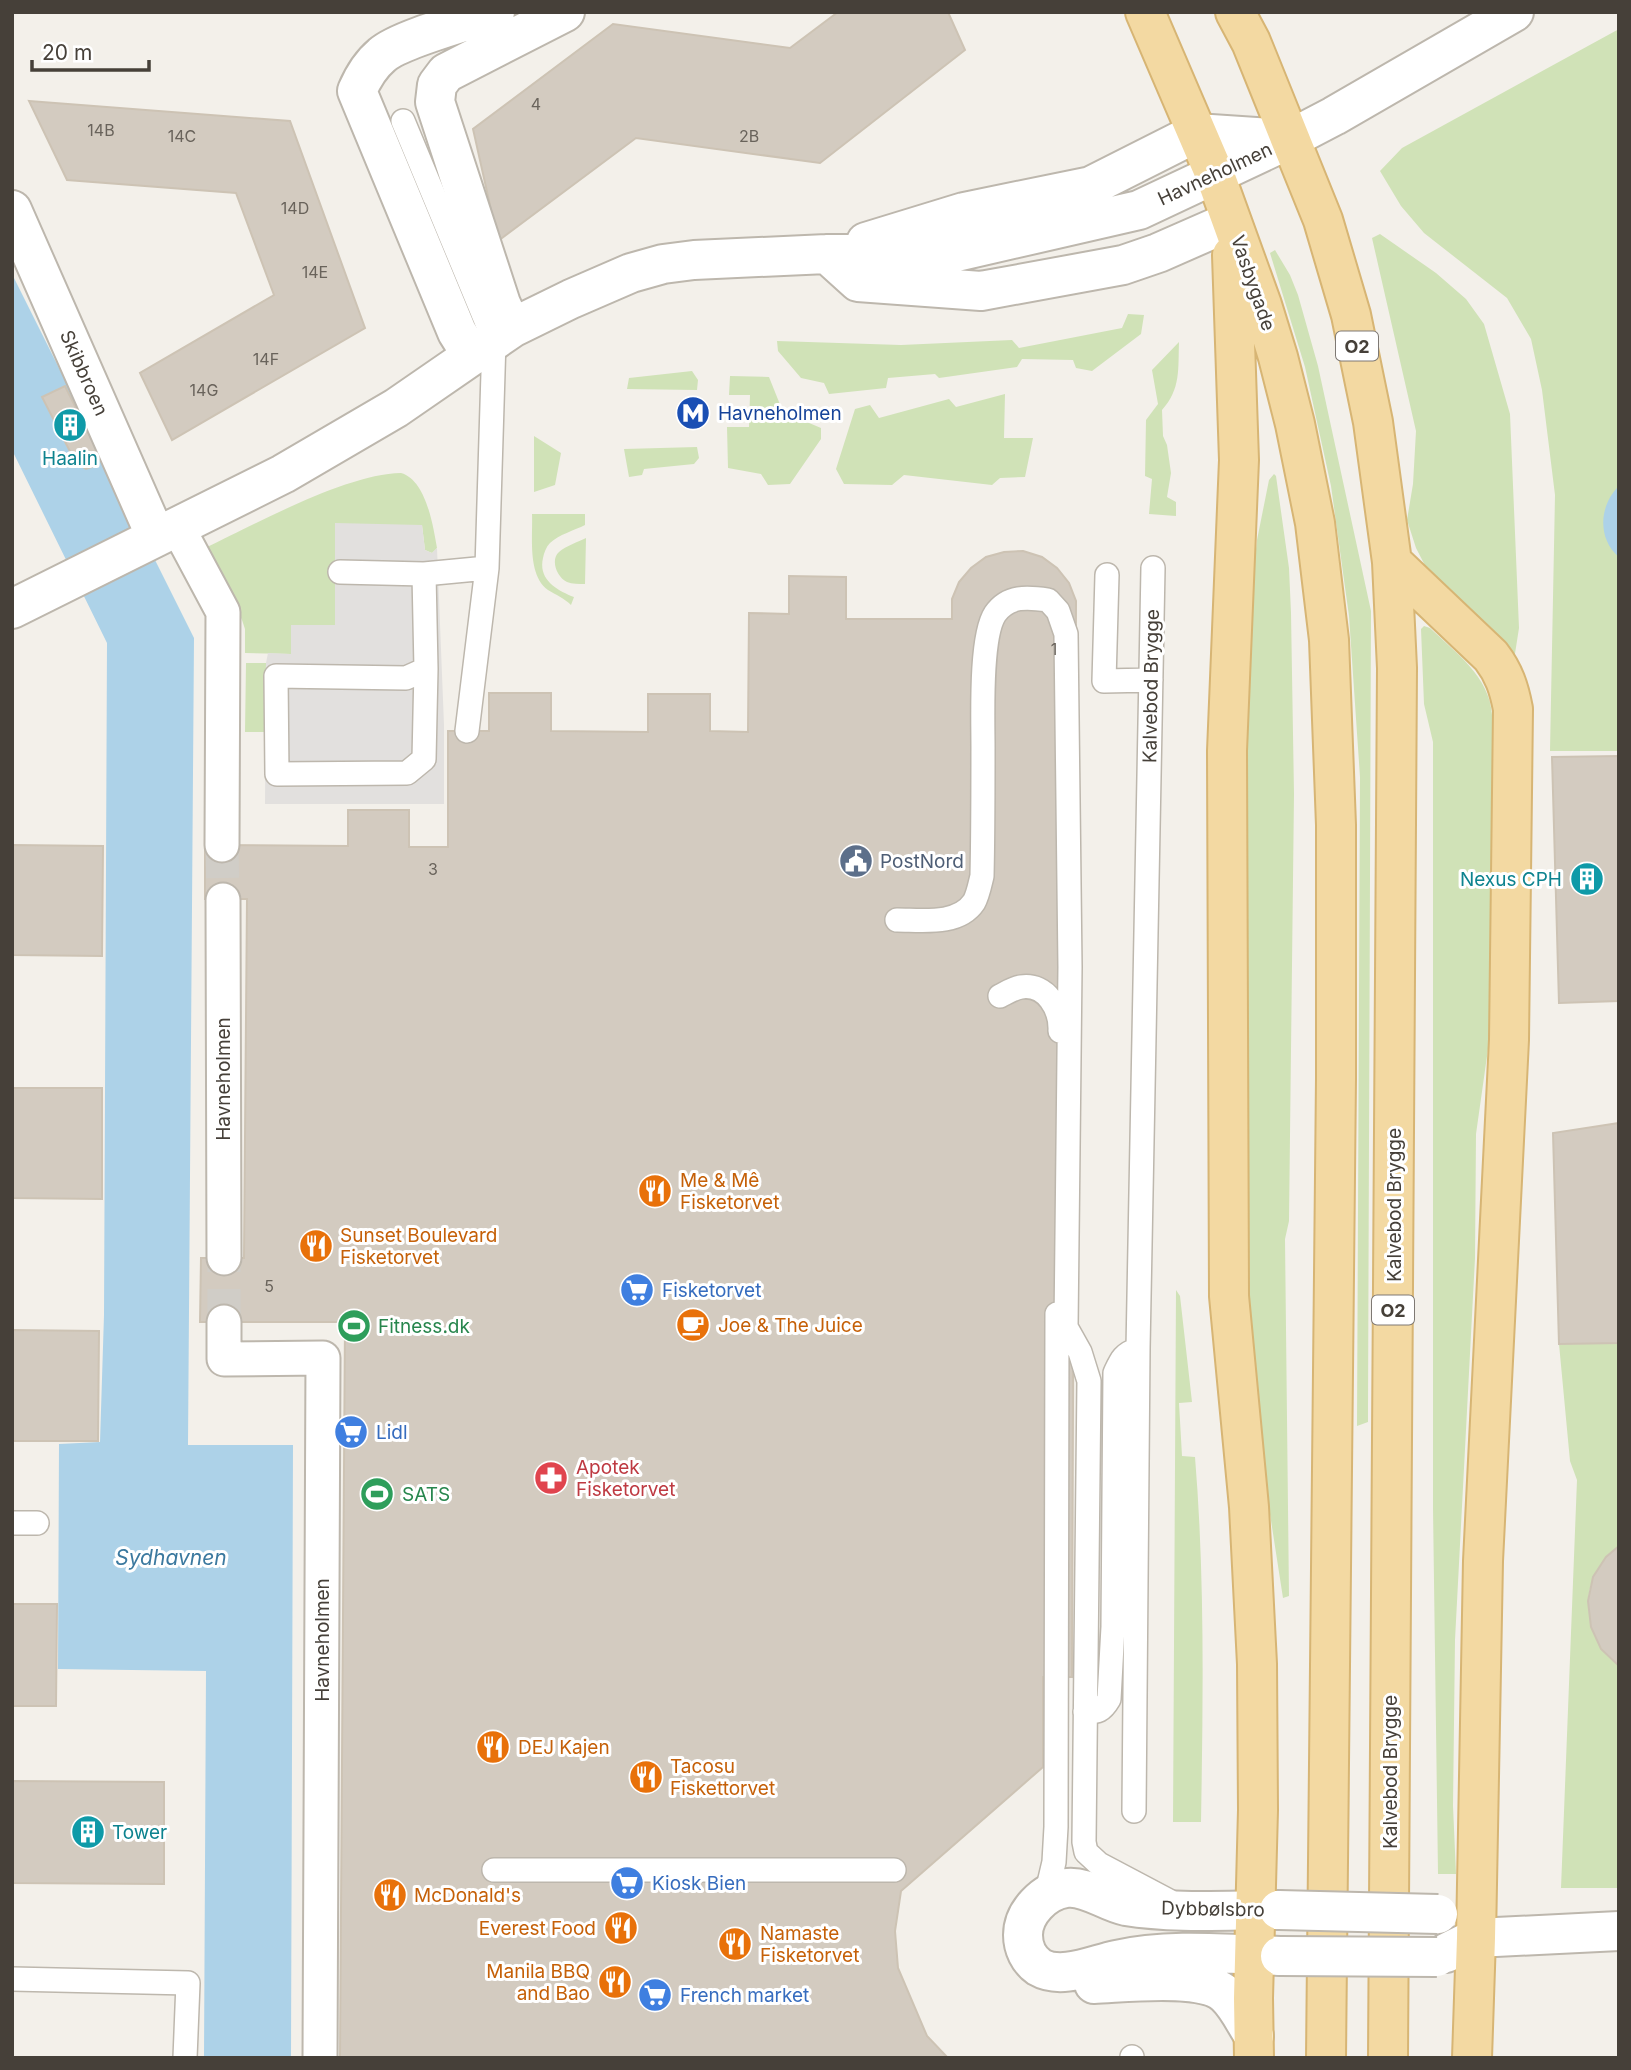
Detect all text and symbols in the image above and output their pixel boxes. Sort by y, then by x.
scale bar [32,28,149,72]
text: 20 m [42,40,92,65]
house number: 4 [531,94,541,114]
house number: 14B [87,120,115,140]
house number: 14C [168,126,196,146]
house number: 2B [739,126,759,146]
street label: Havneholmen [1154,137,1276,211]
house number: 14D [281,198,309,218]
street label: Vasbygade [1226,232,1280,334]
house number: 14E [302,262,328,282]
street label: Skibbroen [55,327,113,419]
road number: O2 [1336,332,1378,360]
house number: 14F [253,349,279,369]
house number: 14G [190,380,218,400]
metro station icon: Havneholmen [674,394,712,432]
place label: Havneholmen [718,402,842,425]
building icon: Haalin [51,406,89,444]
place label: Haalin [42,447,98,470]
street label: Kalvebod Brygge [1138,609,1164,763]
house number: 1 [1051,639,1057,659]
public building icon: PostNord [837,842,875,880]
place label: PostNord [880,850,964,873]
house number: 3 [428,859,438,879]
building icon: Nexus CPH [1568,860,1606,898]
place label: Nexus CPH [1460,868,1562,891]
street label: Havneholmen [212,1017,235,1141]
street label: Kalvebod Brygge [1383,1128,1406,1282]
place label: Me & Mê Fisketorvet [680,1169,779,1214]
restaurant icon: Me & Mê Fisketorvet [636,1172,674,1210]
place label: Sunset Boulevard Fisketorvet [340,1224,497,1269]
restaurant icon: Sunset Boulevard Fisketorvet [297,1227,335,1265]
supermarket icon: Fisketorvet [618,1271,656,1309]
house number: 5 [264,1276,274,1296]
place label: Fisketorvet [662,1279,761,1302]
road number: O2 [1372,1296,1414,1324]
cafe icon: Joe & The Juice [674,1306,712,1344]
sports icon: Fitness.dk [335,1307,373,1345]
place label: Joe & The Juice [718,1314,863,1337]
place label: Fitness.dk [378,1315,471,1338]
supermarket icon: Lidl [332,1413,370,1451]
place label: Lidl [376,1421,408,1444]
place label: Apotek Fisketorvet [576,1456,675,1501]
pharmacy icon: Apotek Fisketorvet [532,1459,570,1497]
sports icon: SATS [358,1475,396,1513]
place label: SATS [402,1483,450,1506]
water label: Sydhavnen [115,1545,227,1570]
street label: Havneholmen [311,1578,334,1702]
street label: Kalvebod Brygge [1379,1695,1402,1849]
restaurant icon: DEJ Kajen [474,1728,512,1766]
place label: DEJ Kajen [518,1736,610,1759]
place label: Tacosu Fiskettorvet [670,1755,775,1800]
restaurant icon: Tacosu Fiskettorvet [627,1758,665,1796]
building icon: Tower [69,1813,107,1851]
place label: Tower [112,1821,167,1844]
supermarket icon: Kiosk Bien [608,1864,646,1902]
place label: Kiosk Bien [652,1872,746,1895]
restaurant icon: McDonald's [371,1876,409,1914]
place label: McDonald's [414,1884,521,1907]
street label: Dybbølsbro [1161,1897,1265,1921]
restaurant icon: Everest Food [602,1909,640,1947]
place label: Everest Food [479,1917,596,1940]
place label: Namaste Fisketorvet [760,1922,859,1967]
restaurant icon: Namaste Fisketorvet [716,1925,754,1963]
place label: Manila BBQ and Bao [486,1960,590,2005]
restaurant icon: Manila BBQ and Bao [596,1963,634,2001]
supermarket icon: French market [636,1976,674,2014]
place label: French market [680,1984,809,2007]

